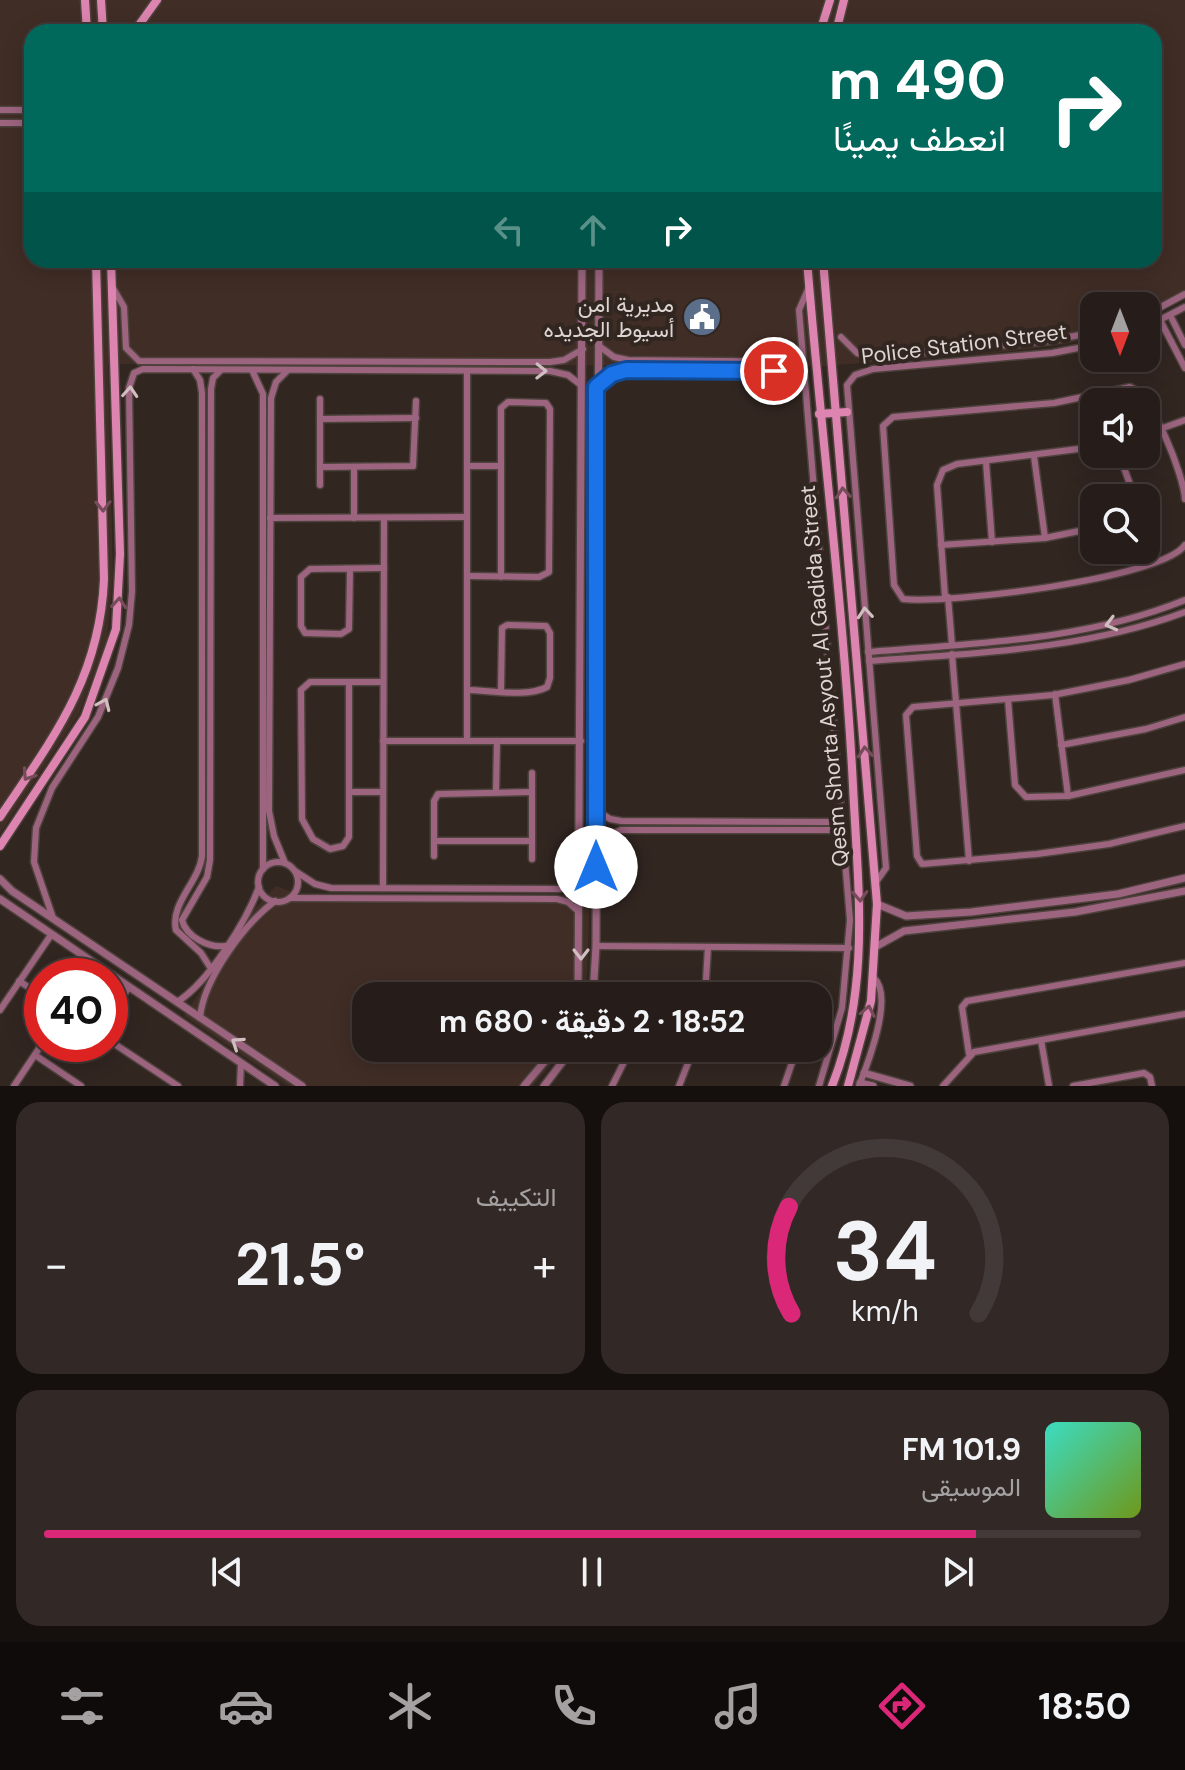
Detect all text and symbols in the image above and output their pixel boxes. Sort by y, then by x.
text: 490 m [829,43,1006,116]
icon: right [1034,56,1138,160]
text: انعطف يمينًا [833,115,1006,162]
icon: left [487,208,531,252]
icon: ahead [571,208,615,252]
icon: right [655,208,699,252]
place label: مديرية امن أسيوط الجديده [544,290,674,344]
north arrow [1080,292,1160,372]
map controls [1080,292,1160,564]
public building icon: مديرية امن أسيوط الجديده [681,296,723,338]
street label: Police Station Street [859,317,1069,371]
pin [740,337,808,405]
icon: arrive [752,349,796,393]
one-way arrow [535,362,548,380]
one-way arrow [121,385,138,398]
button: sound [1080,388,1160,468]
street label: Qesm Shorta Asyout Al Gadida Street [793,484,855,868]
button: search [1080,484,1160,564]
one-way arrow [835,486,852,499]
one-way arrow [94,500,112,513]
one-way arrow [110,596,127,609]
one-way arrow [856,606,873,619]
one-way arrow [1105,615,1119,632]
one-way arrow [94,697,110,712]
one-way arrow [857,745,874,758]
one-way arrow [23,767,38,781]
position arrow [554,825,638,909]
one-way arrow [852,890,869,903]
one-way arrow [572,948,590,961]
speed limit sign: 40 [24,958,128,1062]
text: 18:52 · 2 دقيقة · 680 m [439,1002,745,1041]
one-way arrow [859,1004,876,1018]
one-way arrow [231,1037,245,1052]
text: التكييف [476,1180,557,1214]
text: 34 [833,1197,937,1306]
text: 21.5° [235,1225,366,1304]
text: − [44,1236,68,1294]
text: + [532,1236,557,1294]
text: km/h [851,1293,919,1330]
text: 101.9 FM [902,1430,1021,1469]
text: الموسيقى [921,1470,1021,1504]
icon: previous [205,1550,249,1594]
icon: pause [570,1550,614,1594]
icon: next [936,1550,980,1594]
icon: filters [54,1678,110,1734]
icon: car [218,1678,274,1734]
icon: climate [382,1678,438,1734]
icon: phone [546,1678,602,1734]
icon: music [710,1678,766,1734]
icon: directions [874,1678,930,1734]
text: 18:50 [1038,1683,1131,1730]

